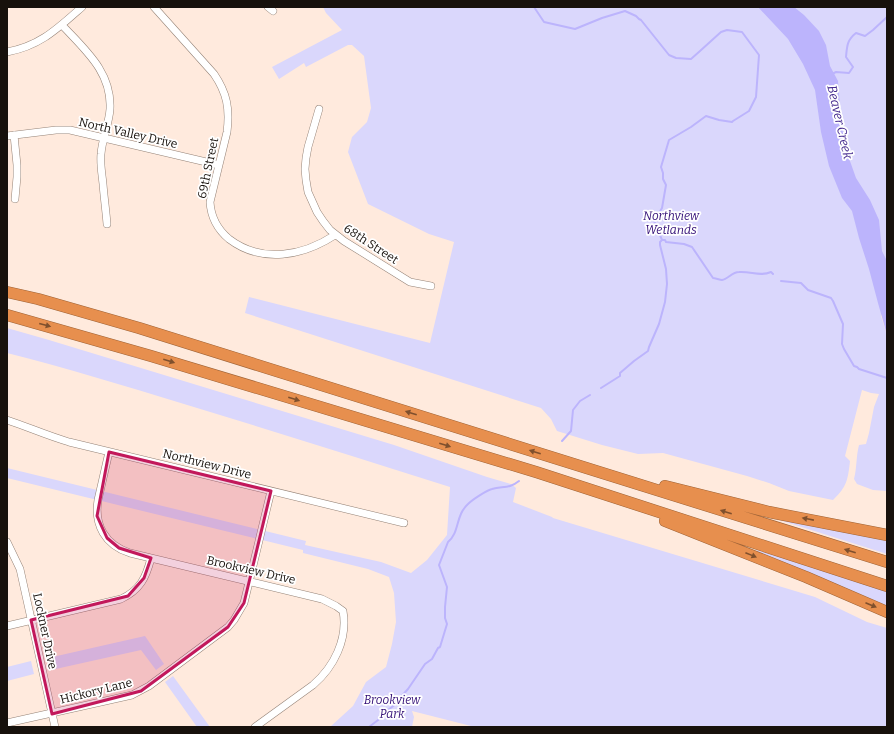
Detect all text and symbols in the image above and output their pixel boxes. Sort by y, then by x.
water label: Beaver Creek [824,84,856,161]
street label: North Valley Drive [77,115,179,151]
street label: 69th Street [195,136,221,200]
park label: Northview Wetlands [643,209,700,237]
street label: 68th Street [341,221,401,267]
one-way arrow [39,322,51,328]
one-way arrow [164,358,176,364]
one-way arrow [288,396,300,402]
one-way arrow [405,410,417,416]
one-way arrow [439,442,451,448]
street label: Northview Drive [161,446,253,482]
one-way arrow [529,449,541,455]
one-way arrow [719,509,731,515]
one-way arrow [801,516,814,522]
one-way arrow [843,548,855,554]
street label: Brookview Drive [205,553,297,587]
one-way arrow [746,553,758,559]
street label: Lockner Drive [30,592,60,670]
one-way arrow [866,602,877,608]
street label: Hickory Lane [59,675,133,707]
park label: Brookview Park [364,693,421,721]

